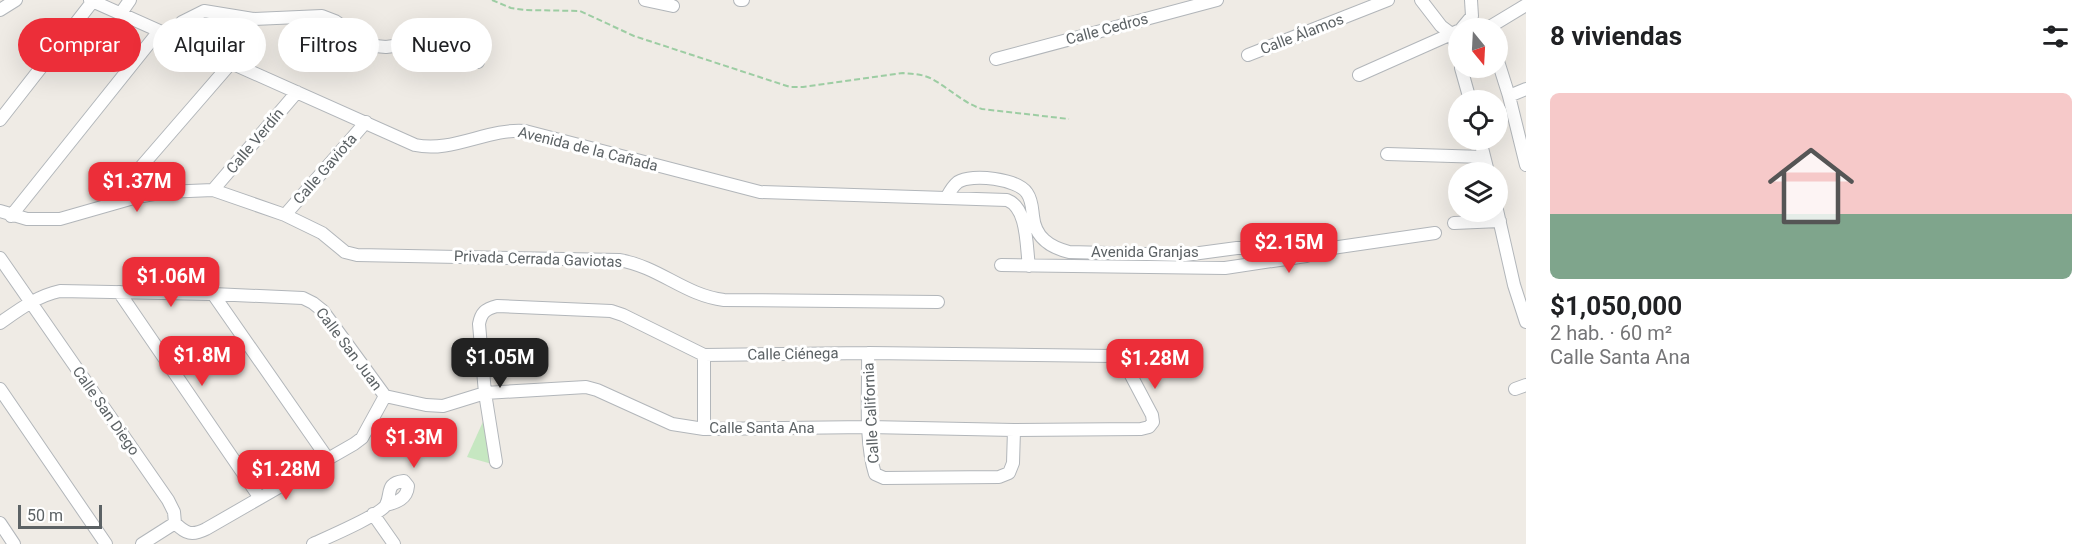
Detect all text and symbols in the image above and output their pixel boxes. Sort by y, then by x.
street label: Calle Cedros [1064,9,1150,49]
street label: Calle Álamos [1258,10,1346,58]
chip: Comprar [18,18,141,72]
chip: Alquilar [153,18,266,72]
chip: Filtros [278,18,379,72]
chip: Nuevo [391,18,492,72]
north arrow [1448,18,1508,78]
map controls [1448,18,1508,222]
icon: filters [2039,20,2072,53]
text: 8 viviendas [1550,21,1682,51]
button: locate [1448,90,1508,150]
street label: Calle Verdín [223,105,287,177]
street label: Avenida de la Cañada [516,123,660,175]
street label: Calle Gaviota [289,130,361,208]
icon: home [1757,132,1865,240]
pin: $1.37M [88,162,186,213]
button: layers [1448,162,1508,222]
text: $1.37M [102,169,172,193]
pin: $2.15M [1240,223,1338,274]
text: $2.15M [1254,230,1324,254]
street label: Avenida Granjas [1091,243,1199,261]
street label: Privada Cerrada Gaviotas [453,247,623,271]
pin: $1.06M [122,257,220,308]
text: $1.06M [136,264,206,288]
text: $1,050,000 [1550,291,1682,321]
street label: Calle San Juan [312,304,386,394]
text: 2 hab. · 60 m² [1550,321,1672,345]
pin: $1.8M [160,336,244,387]
pin: $1.05M [451,338,549,389]
pin: $1.28M [1106,339,1204,390]
text: $1.8M [173,343,231,367]
street label: Calle Ciénega [747,344,839,364]
text: $1.05M [465,345,535,369]
text: Calle Santa Ana [1550,345,1690,369]
text: $1.28M [1120,346,1190,370]
street label: Calle California [859,362,883,464]
street label: Calle San Diego [69,363,143,459]
pin: $1.3M [372,418,456,469]
street label: Calle Santa Ana [709,419,815,437]
text: $1.3M [385,425,443,449]
pin: $1.28M [237,450,335,501]
text: $1.28M [251,457,321,481]
scale bar [18,502,102,530]
text: 50 m [27,506,63,525]

